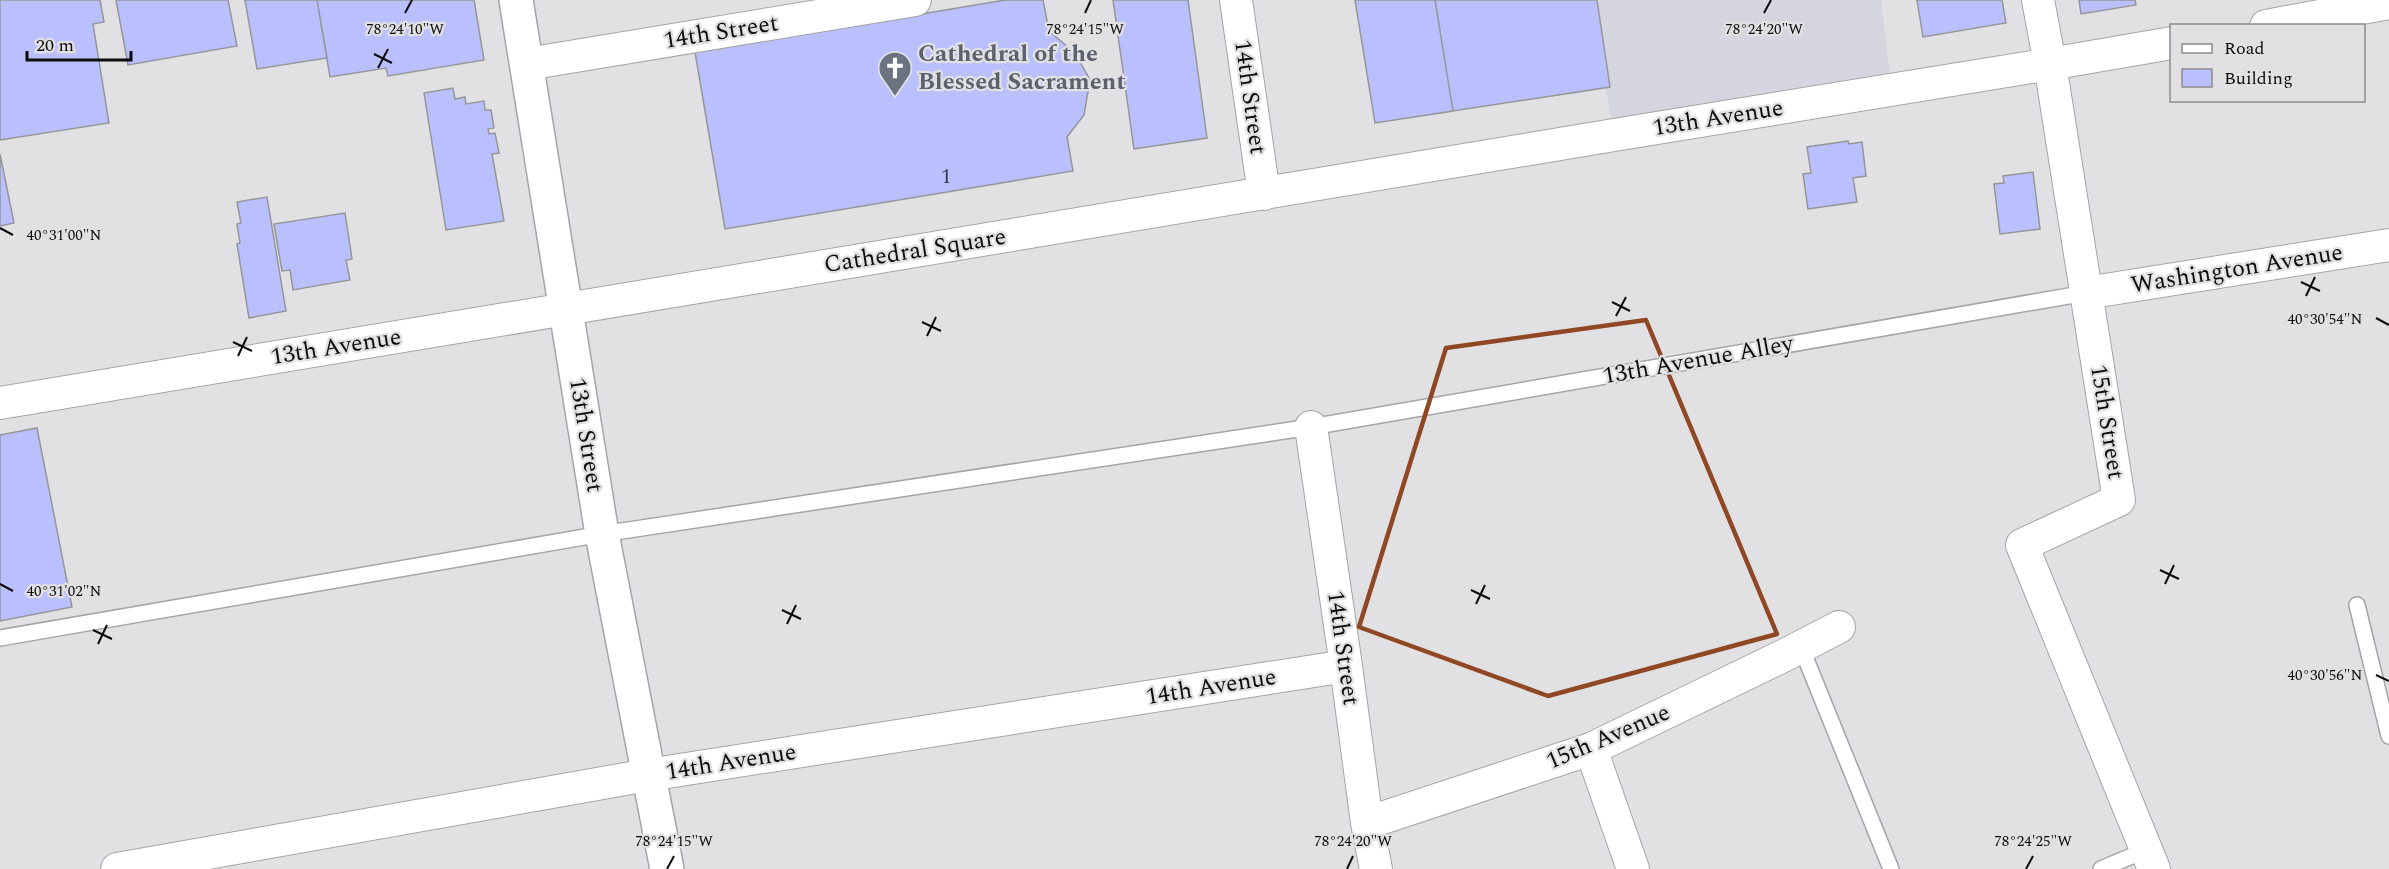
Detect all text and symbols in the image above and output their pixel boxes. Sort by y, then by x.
street label: 14th Street [661,5,781,59]
text: 78°24'10"W [366,18,444,41]
text: 78°24'15"W [1046,18,1124,41]
text: 78°24'20"W [1725,18,1803,41]
scale bar [27,24,130,62]
legend [2170,24,2365,102]
text: 20 m [36,32,74,59]
text: Road [2224,35,2265,62]
place label: Cathedral of the Blessed Sacrament [918,36,1126,100]
street label: 14th Street [1224,37,1276,157]
church icon: Cathedral of the Blessed Sacrament [877,50,913,97]
text: Building [2224,65,2293,92]
street label: 13th Avenue [1650,90,1786,146]
house number: 1 [941,161,951,193]
street label: Cathedral Square [821,219,1009,283]
text: 40°31'00"N [27,224,102,247]
street label: Washington Avenue [2128,234,2346,304]
text: 40°30'54"N [2288,308,2363,331]
street label: 13th Avenue [268,319,404,375]
street label: 13th Avenue Alley [1600,325,1797,394]
street label: 15th Street [2080,362,2134,482]
street label: 13th Street [559,375,613,495]
text: 40°31'02"N [27,580,102,603]
street label: 14th Street [1317,588,1369,708]
street label: 14th Avenue [1143,659,1279,715]
text: 40°30'56"N [2288,664,2363,687]
street label: 15th Avenue [1540,695,1676,779]
street label: 14th Avenue [663,734,799,790]
text: 78°24'15"W [635,830,713,853]
text: 78°24'20"W [1314,830,1392,853]
text: 78°24'25"W [1994,830,2072,853]

